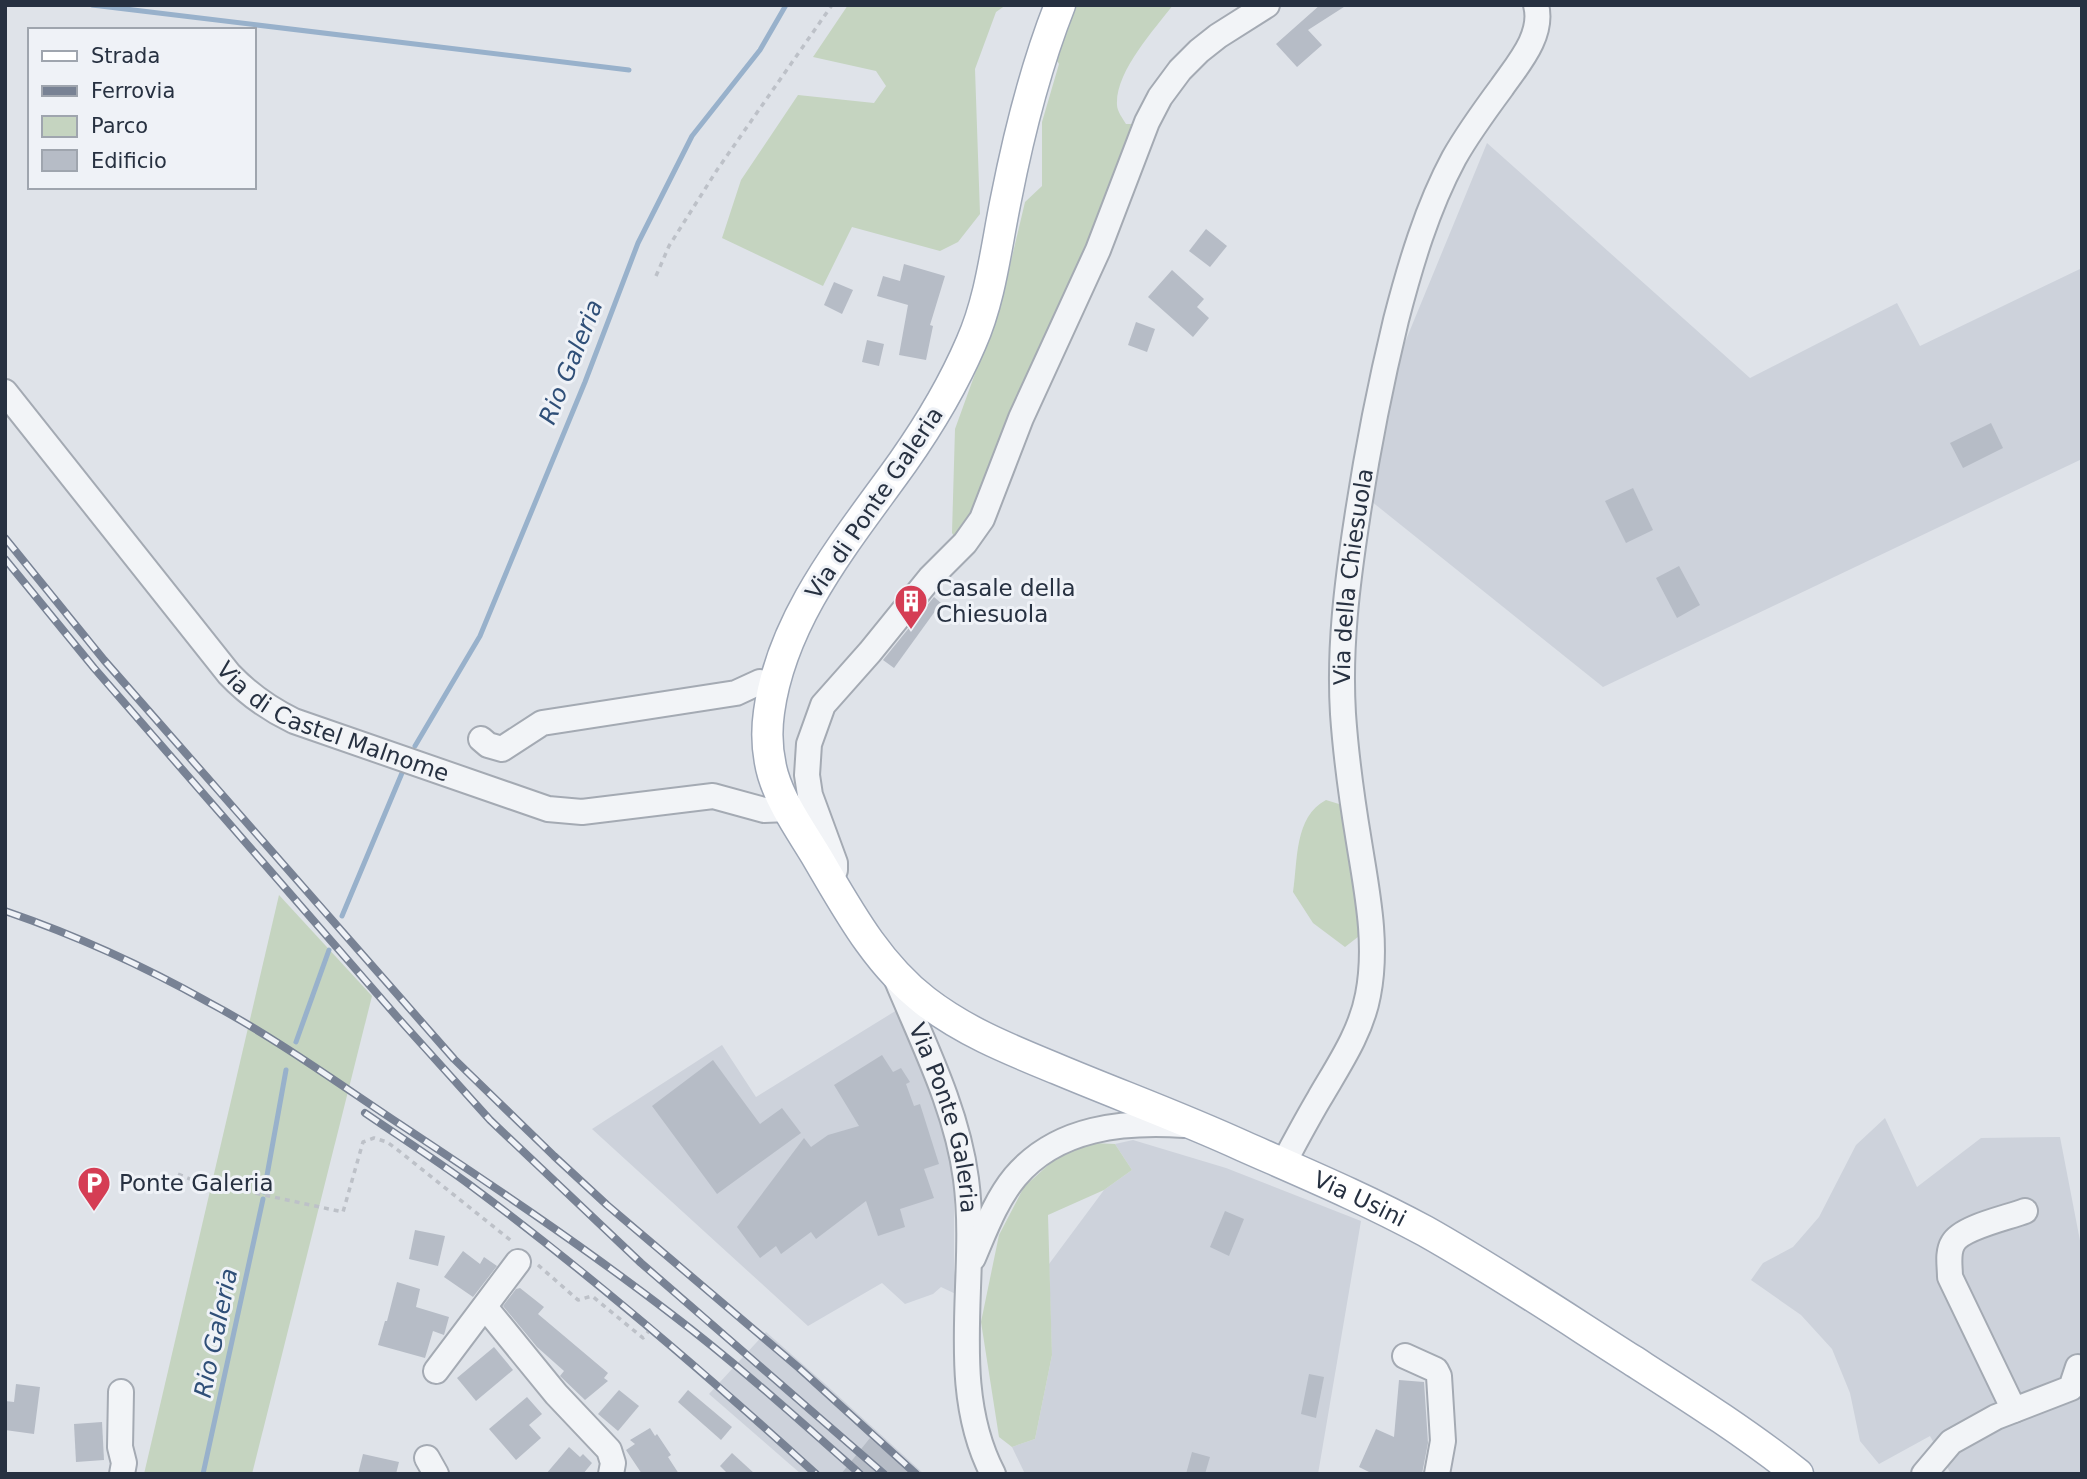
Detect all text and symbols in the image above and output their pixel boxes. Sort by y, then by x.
legend [28,28,256,189]
text: Strada [91,44,160,68]
text: Ferrovia [91,79,175,103]
text: Parco [91,114,148,138]
text: Edificio [91,149,167,173]
water label: Rio Galeria [533,296,609,428]
street label: Via di Ponte Galeria [800,402,948,604]
street label: Via della Chiesuola [1329,466,1378,685]
place label: Casale della Chiesuola [936,575,1076,627]
building icon: Casale della Chiesuola [892,582,930,631]
street label: Via di Castel Malnome [211,656,452,787]
street label: Via Ponte Galeria [904,1019,982,1214]
parking icon: Ponte Galeria [75,1164,113,1213]
street label: Via Usini [1310,1166,1411,1232]
place label: Ponte Galeria [119,1170,274,1196]
water label: Rio Galeria [189,1266,243,1400]

